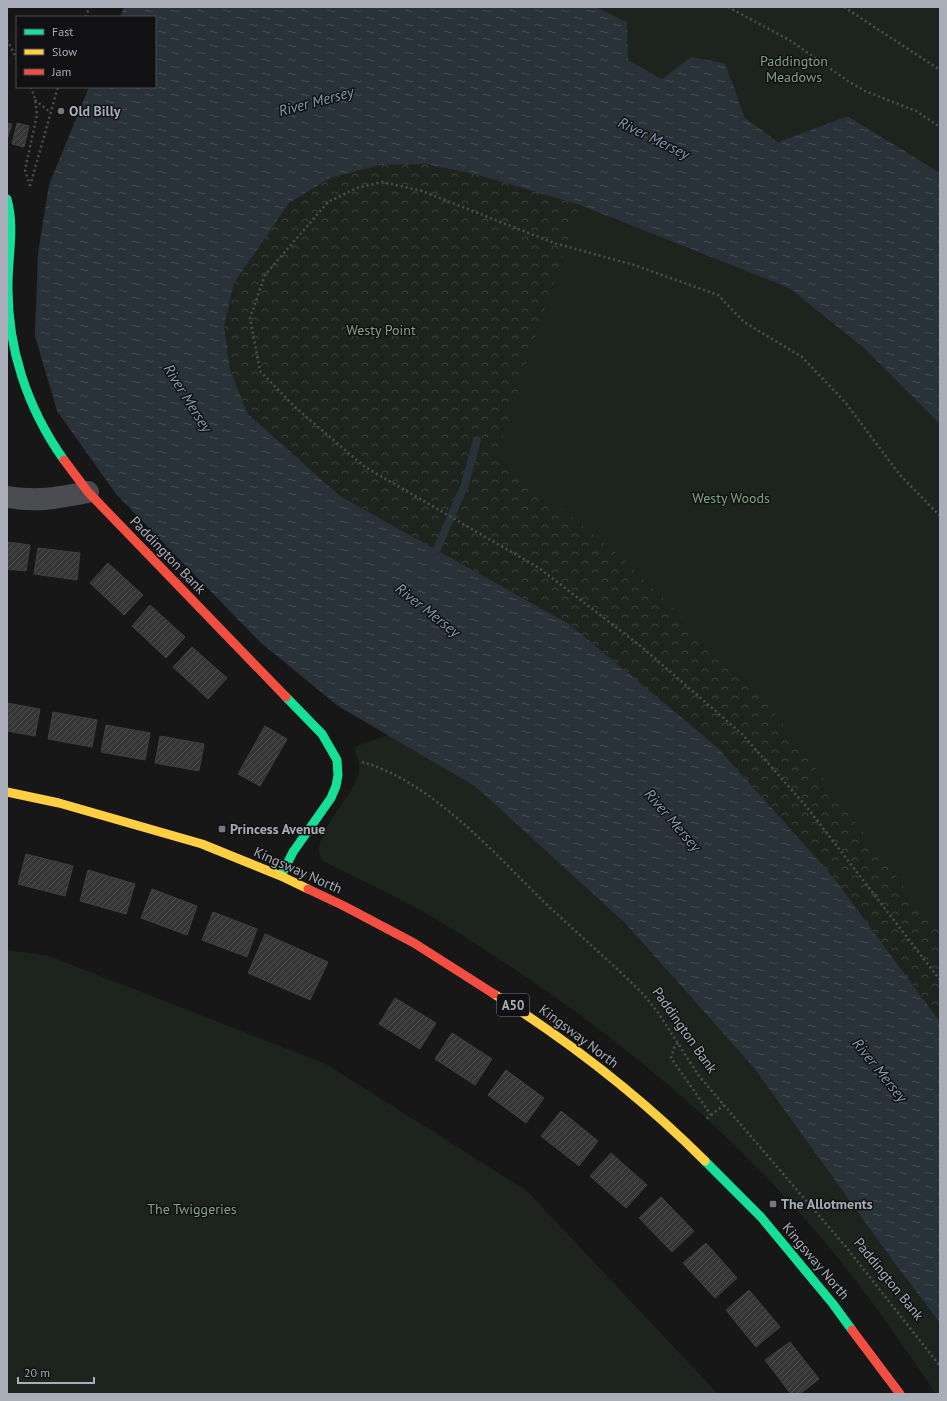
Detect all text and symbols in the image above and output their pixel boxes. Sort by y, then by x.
legend [16,16,156,88]
text: Fast [52,24,73,39]
text: Slow [52,44,77,59]
park label: Paddington Meadows [760,52,828,86]
text: Jam [51,64,71,79]
water label: River Mersey [276,81,357,120]
place label: Old Billy [69,102,121,120]
marker: Old Billy [56,106,66,116]
water label: River Mersey [615,113,694,164]
park label: Westy Point [346,321,416,339]
water label: River Mersey [160,360,217,437]
park label: Westy Woods [692,489,770,507]
street label: Paddington Bank [126,512,210,598]
water label: River Mersey [392,579,465,642]
water label: River Mersey [641,785,706,856]
place label: Princess Avenue [230,820,325,838]
marker: Princess Avenue [217,824,227,834]
street label: Kingsway North [251,842,345,898]
street label: Paddington Bank [649,983,722,1077]
road number: A50 [497,994,529,1016]
street label: Kingsway North [536,1000,622,1072]
water label: River Mersey [848,1034,913,1107]
place label: The Allotments [781,1195,873,1213]
marker: The Allotments [768,1199,778,1209]
park label: The Twiggeries [147,1200,237,1218]
street label: Kingsway North [779,1219,853,1303]
street label: Paddington Bank [850,1234,928,1324]
scale bar [18,1359,94,1385]
text: 20 m [24,1365,50,1380]

